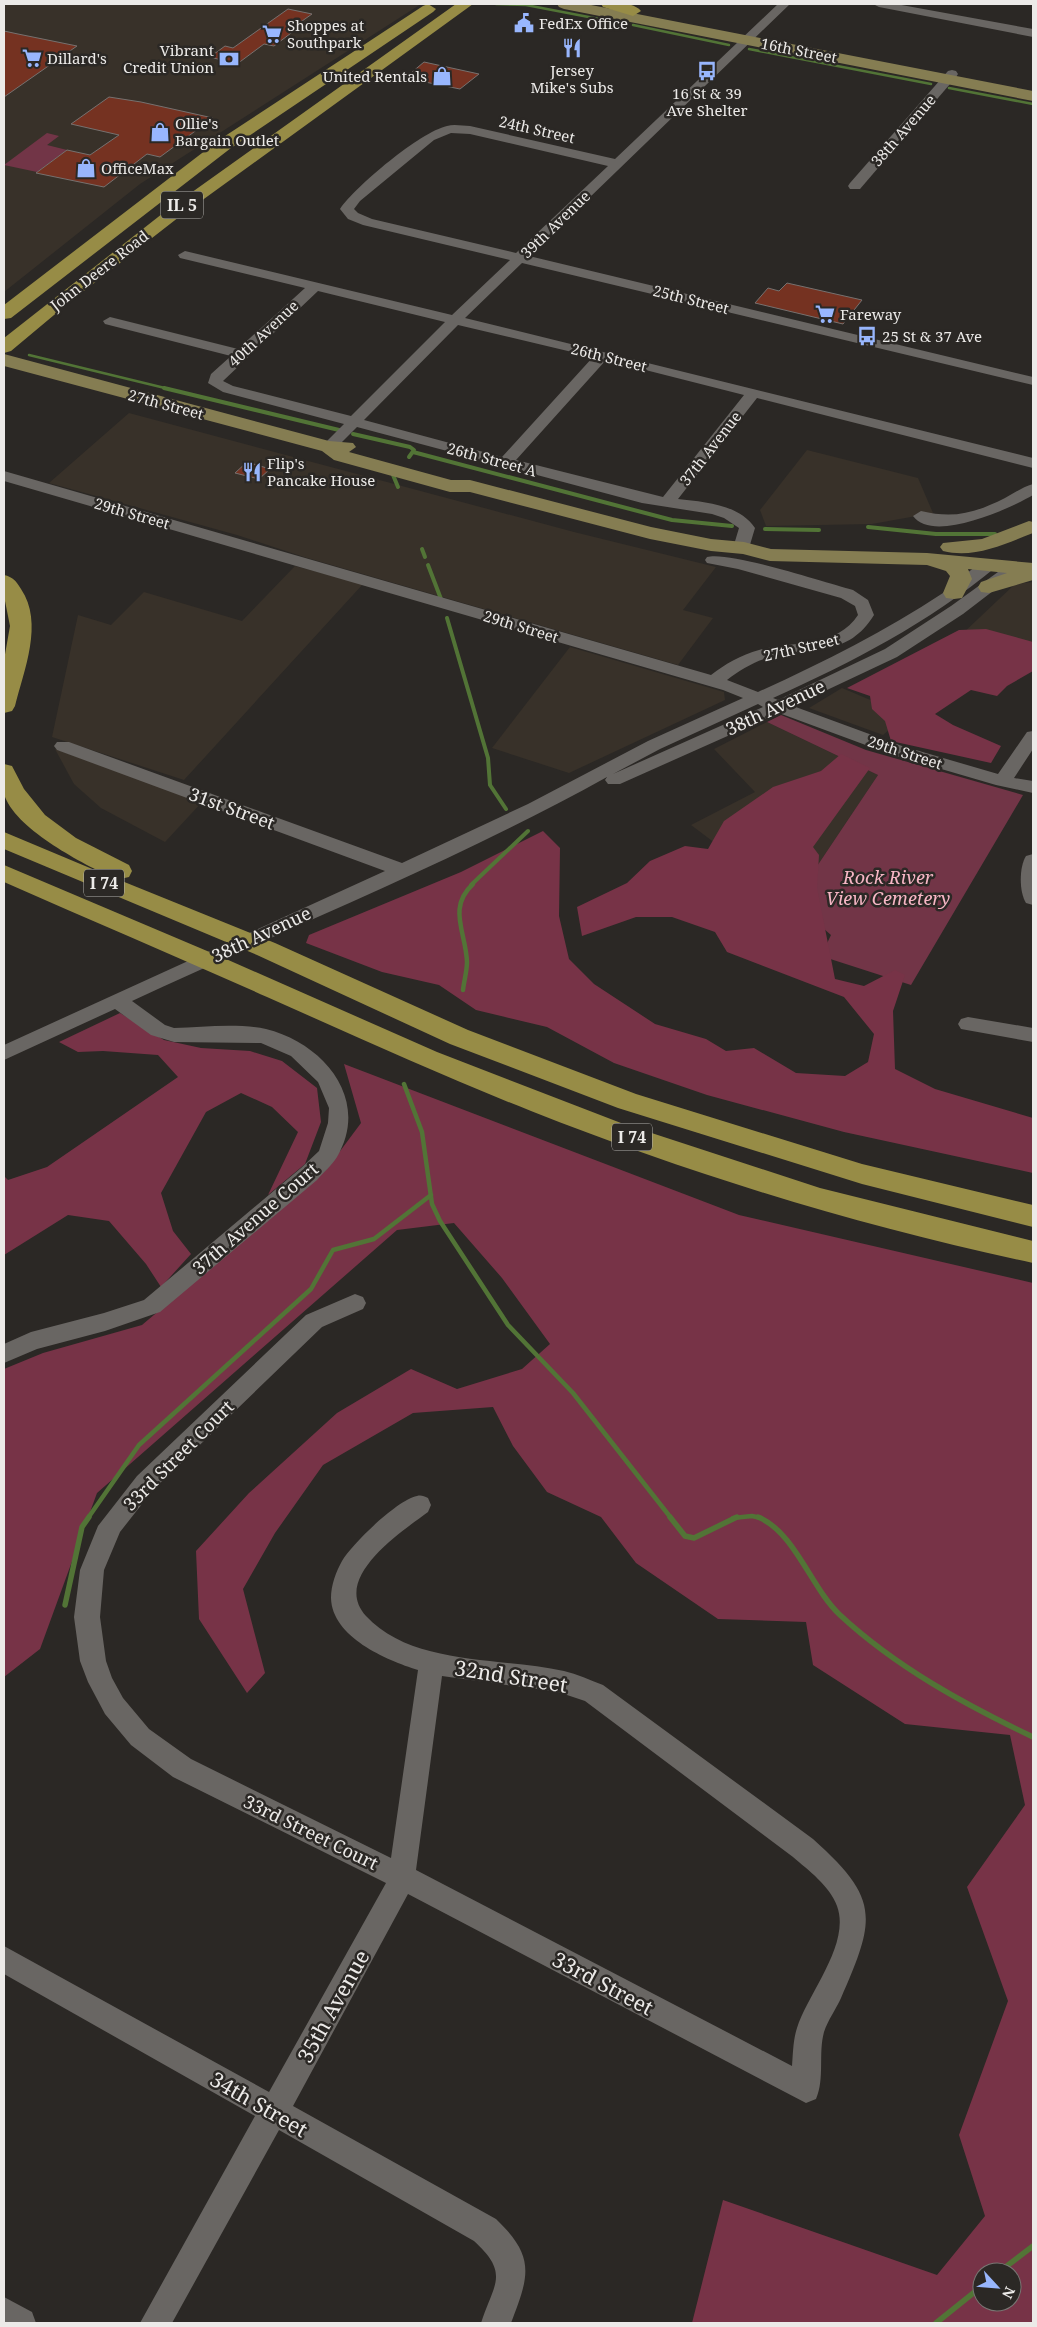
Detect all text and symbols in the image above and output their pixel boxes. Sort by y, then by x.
public building icon: FedEx Office [513,12,535,34]
place label: FedEx Office [539,13,628,33]
place label: Shoppes at Southpark [287,15,364,52]
supermarket icon: Shoppes at Southpark [261,23,283,45]
street label: 16th Street [759,33,839,67]
restaurant icon: Jersey Mike's Subs [561,37,583,59]
place label: Vibrant Credit Union [123,40,214,77]
supermarket icon: Dillard's [21,47,43,69]
place label: Dillard's [47,48,107,68]
bank icon: Vibrant Credit Union [218,48,240,70]
place label: Jersey Mike's Subs [531,60,614,97]
bus stop icon: 16 St & 39 Ave Shelter [696,60,718,82]
shop icon: United Rentals [431,65,453,87]
place label: United Rentals [323,66,427,86]
place label: 16 St & 39 Ave Shelter [666,83,748,120]
street label: 38th Avenue [866,90,940,170]
street label: 24th Street [497,111,577,147]
place label: Ollie's Bargain Outlet [175,113,279,150]
shop icon: Ollie's Bargain Outlet [149,121,171,143]
shop icon: OfficeMax [75,157,97,179]
place label: OfficeMax [101,158,174,178]
street label: 39th Avenue [516,186,594,262]
road number: IL 5 [161,192,203,218]
street label: John Deere Road [45,225,152,315]
street label: 25th Street [651,280,731,318]
street label: 40th Avenue [224,295,302,371]
supermarket icon: Fareway [814,303,836,325]
place label: Fareway [840,304,902,324]
bus stop icon: 25 St & 37 Ave [856,325,878,347]
place label: 25 St & 37 Ave [882,326,982,346]
street label: 26th Street [569,338,649,376]
street label: 27th Street [126,384,206,424]
street label: 37th Avenue [675,407,745,489]
street label: 26th Street A [445,437,539,481]
place label: Flip's Pancake House [267,453,375,490]
restaurant icon: Flip's Pancake House [241,461,263,483]
street label: 29th Street [92,493,172,533]
street label: 29th Street [481,605,561,647]
street label: 27th Street [761,629,841,665]
street label: 38th Avenue [721,674,829,740]
street label: 29th Street [865,731,945,773]
street label: 31st Street [186,781,278,835]
park label: Rock River View Cemetery [826,865,950,910]
road number: I 74 [84,870,124,896]
street label: 38th Avenue [207,901,315,967]
road number: I 74 [612,1124,652,1150]
street label: 37th Avenue Court [187,1157,323,1279]
street label: 33rd Street Court [118,1395,238,1515]
street label: 32nd Street [453,1653,569,1699]
street label: 33rd Street Court [240,1789,382,1875]
street label: 35th Avenue [291,1945,375,2067]
street label: 33rd Street [548,1945,658,2021]
street label: 34th Street [205,2065,313,2143]
north arrow [972,2262,1022,2312]
text: N [998,2284,1020,2302]

